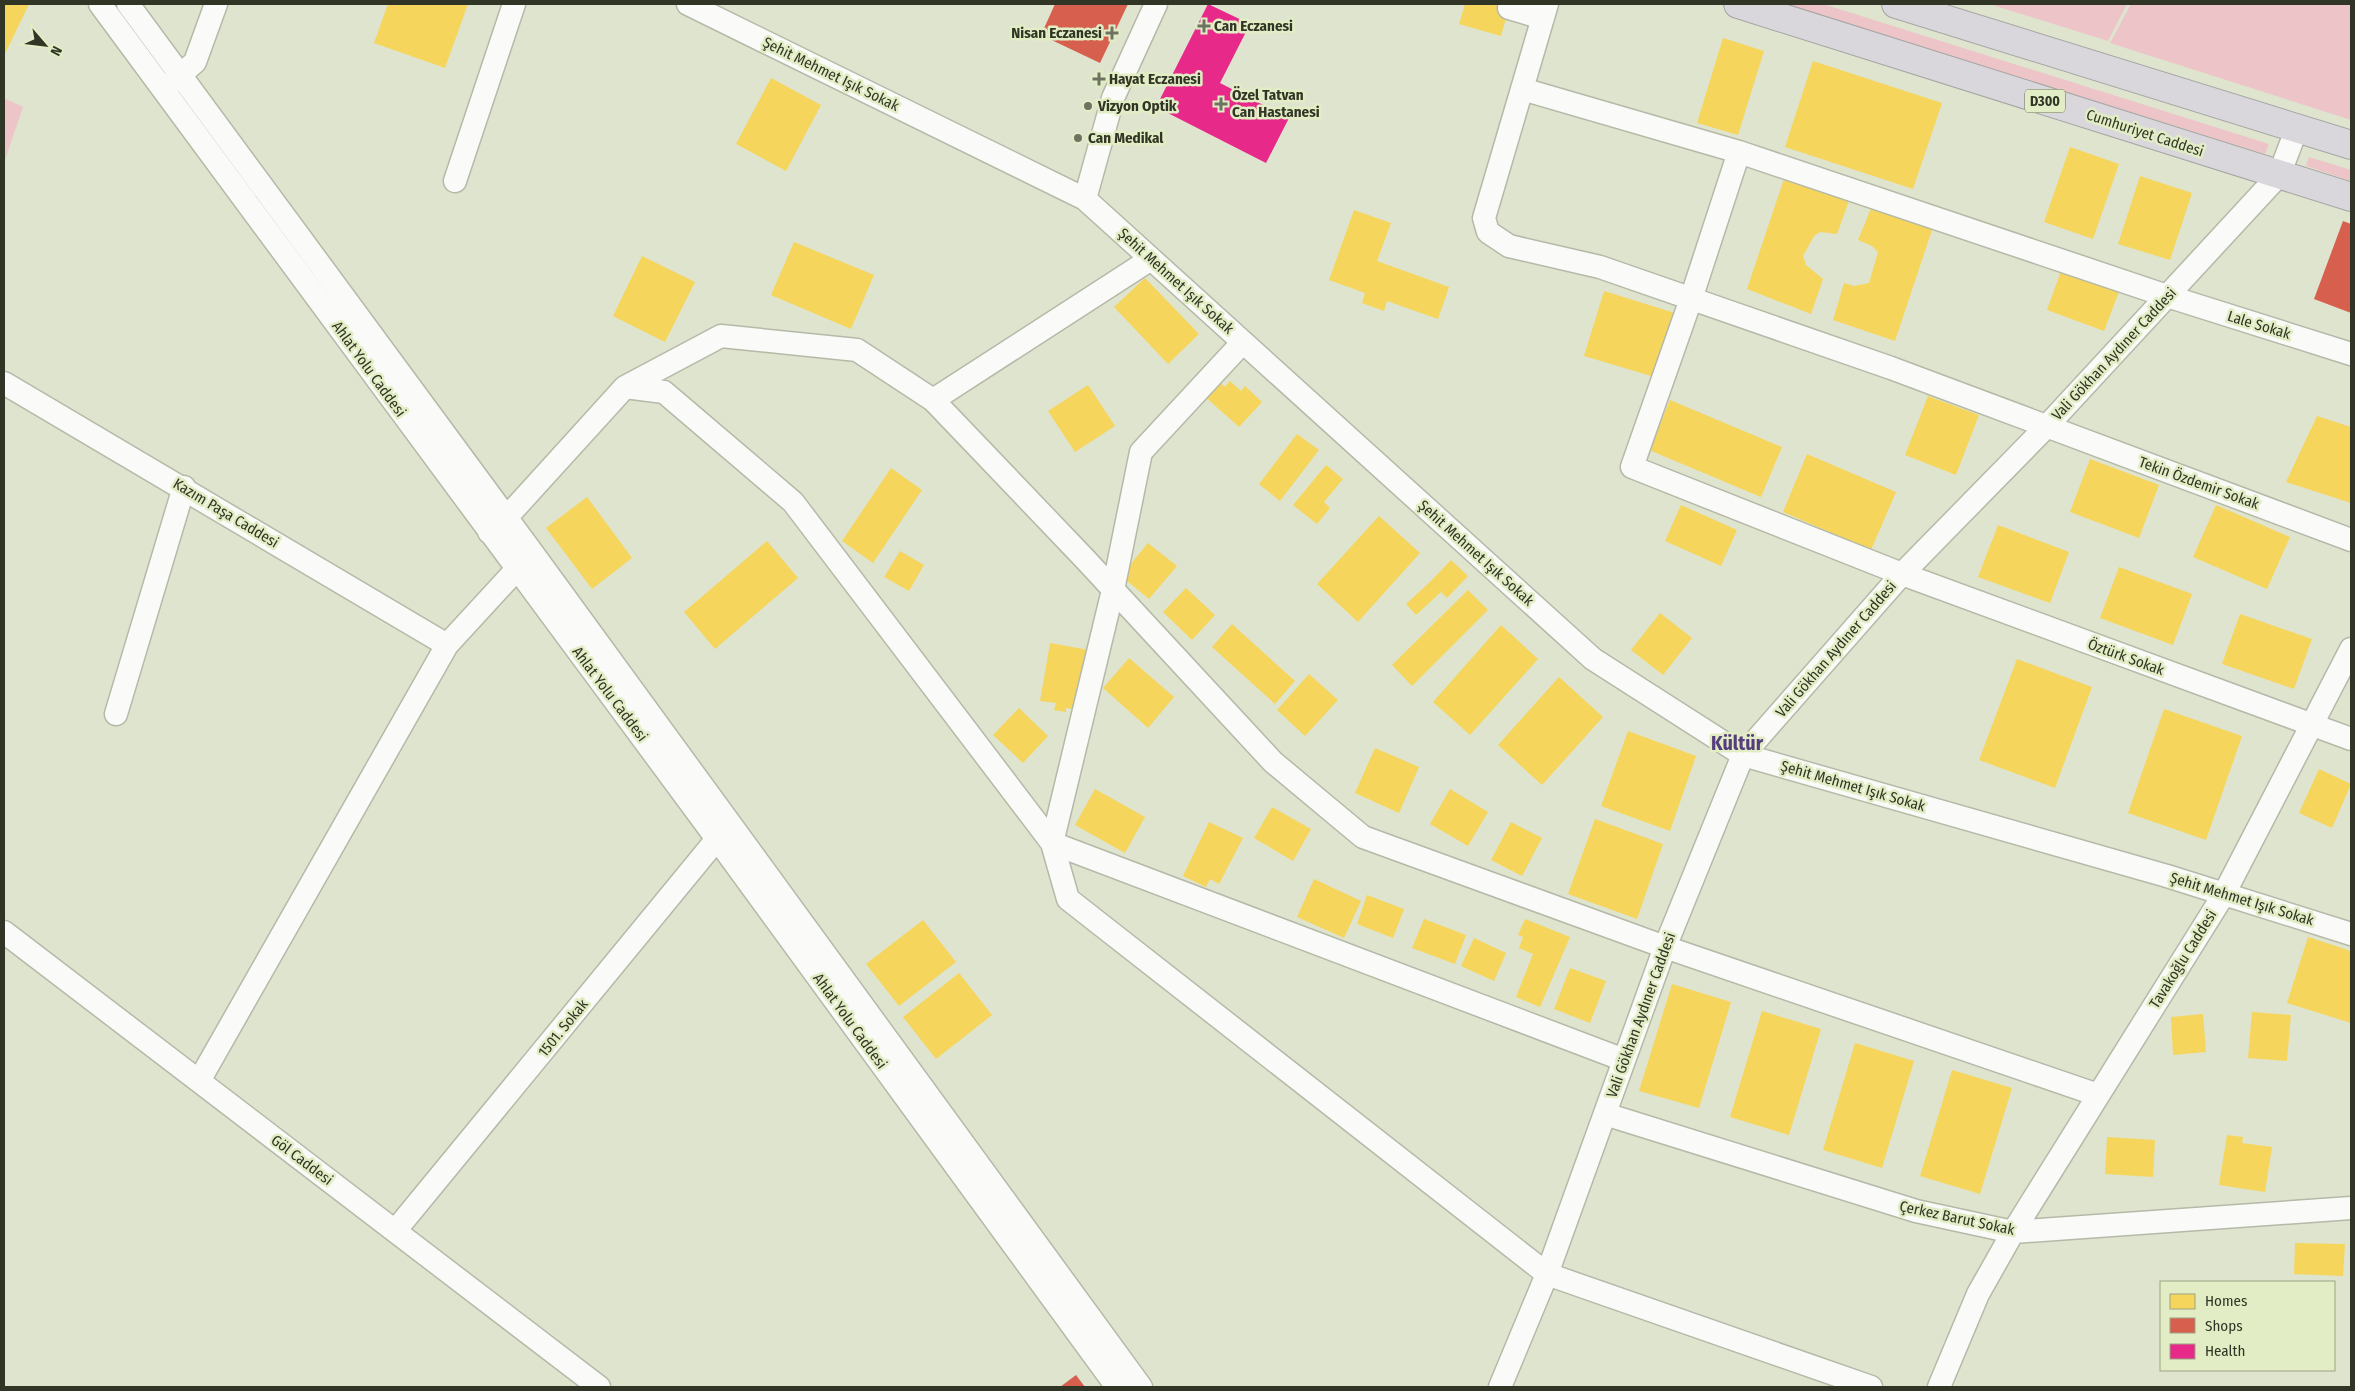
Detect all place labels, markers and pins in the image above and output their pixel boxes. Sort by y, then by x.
place label: Can Eczanesi [1214,17,1293,35]
marker: Can Eczanesi [1198,20,1210,32]
place label: Nisan Eczanesi [1011,24,1102,42]
marker: Nisan Eczanesi [1106,27,1118,39]
place label: Hayat Eczanesi [1109,70,1201,88]
marker: Hayat Eczanesi [1093,73,1105,85]
place label: Özel Tatvan Can Hastanesi [1232,86,1320,121]
place label: Vizyon Optik [1097,97,1177,115]
marker: Özel Tatvan Can Hastanesi [1214,97,1228,111]
marker: Vizyon Optik [1082,100,1094,112]
place label: Can Medikal [1088,129,1164,147]
marker: Can Medikal [1072,132,1084,144]

